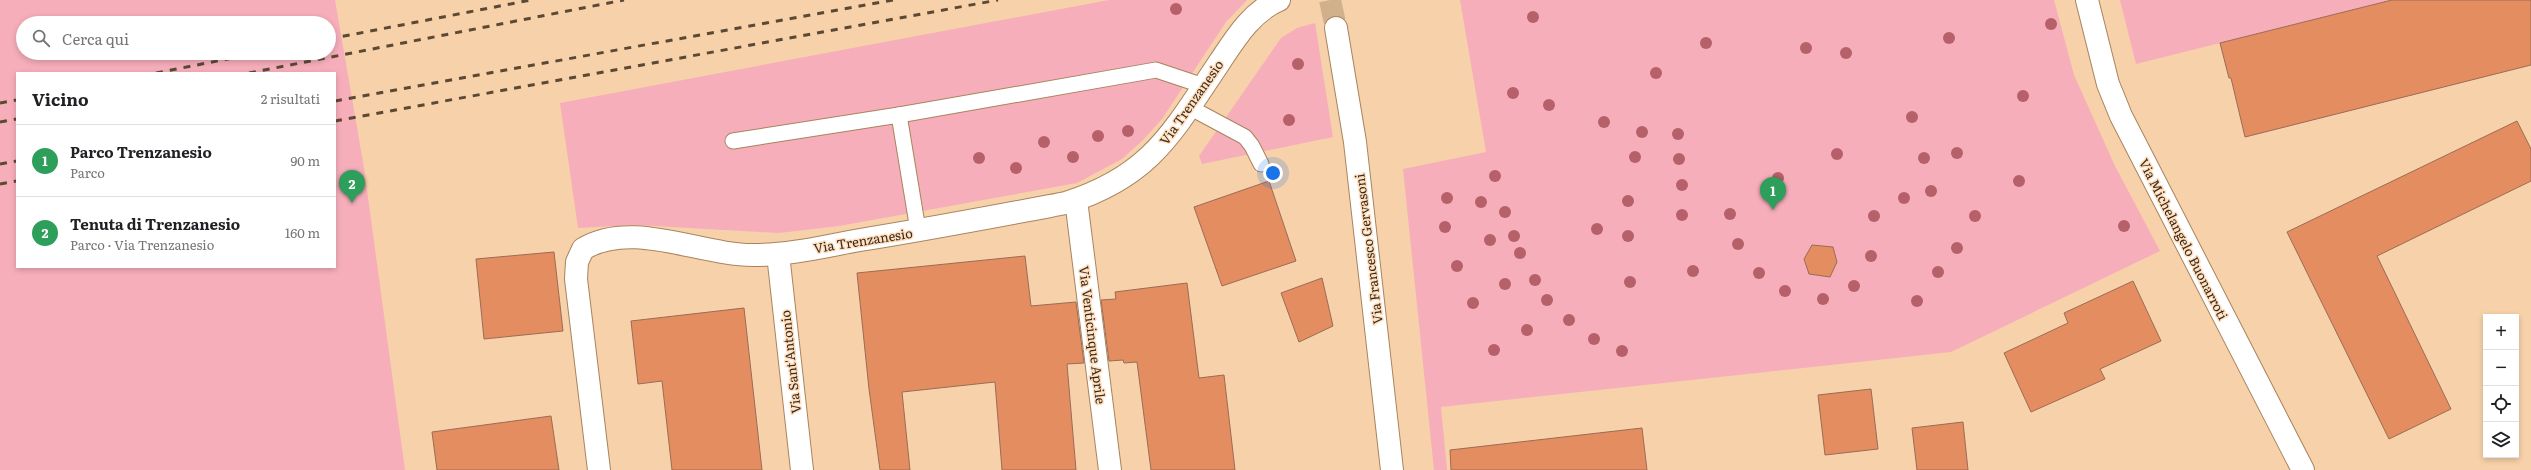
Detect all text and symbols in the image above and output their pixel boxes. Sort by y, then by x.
search box [16,16,336,60]
icon: search [30,27,52,49]
text: Cerca qui [62,27,129,50]
street label: Via Trenzanesio [1155,55,1228,148]
text: Vicino [32,86,89,111]
text: 2 risultati [261,89,320,108]
text: Parco Trenzanesio [70,140,212,163]
text: 1 [42,151,48,170]
text: 90 m [290,151,320,170]
street label: Via Michelangelo Buonarroti [2135,155,2233,324]
text: Parco [70,163,105,182]
your location [1263,163,1283,183]
pin: 2 [339,170,365,203]
street label: Via Francesco Gervasoni [1349,172,1387,325]
pin: 1 [1760,177,1786,210]
text: Tenuta di Trenzanesio [70,212,240,235]
text: 2 [42,223,48,242]
text: 160 m [285,223,320,242]
street label: Via Trenzanesio [812,223,914,257]
text: Parco · Via Trenzanesio [70,235,214,254]
street label: Via Venticinque Aprile [1075,265,1111,406]
street label: Via Sant'Antonio [775,309,805,415]
map controls [2483,314,2519,458]
button: + [2483,314,2519,350]
button: − [2483,350,2519,386]
button: locate [2483,386,2519,422]
button: layers [2483,422,2519,458]

